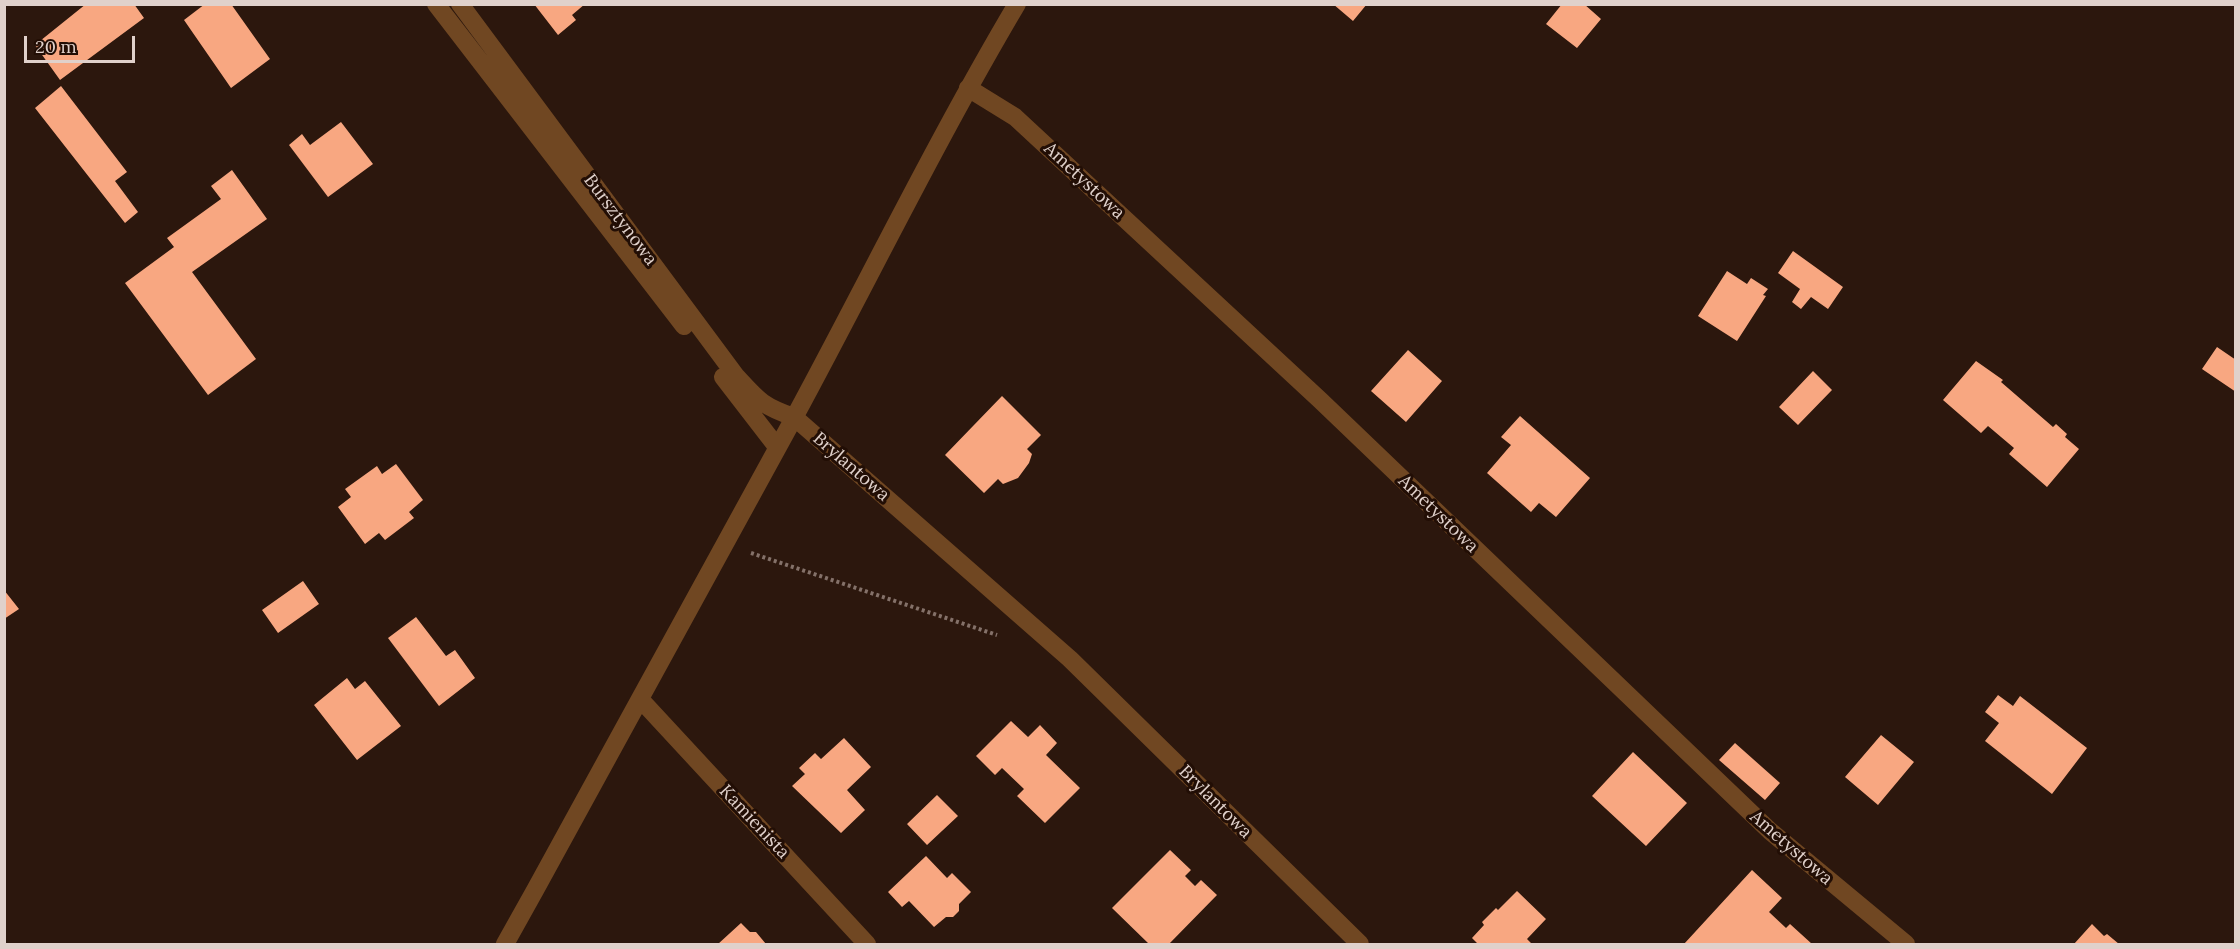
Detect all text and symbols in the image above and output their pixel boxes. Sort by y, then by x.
scale bar [27,24,138,62]
text: 20 m [35,35,77,58]
street label: Ametystowa [1039,138,1129,224]
street label: Bursztynowa [579,170,661,270]
street label: Brylantowa [808,428,894,506]
street label: Ametystowa [1394,471,1482,557]
street label: Brylantowa [1174,761,1256,843]
street label: Kamienista [714,781,794,863]
street label: Ametystowa [1745,806,1837,890]

